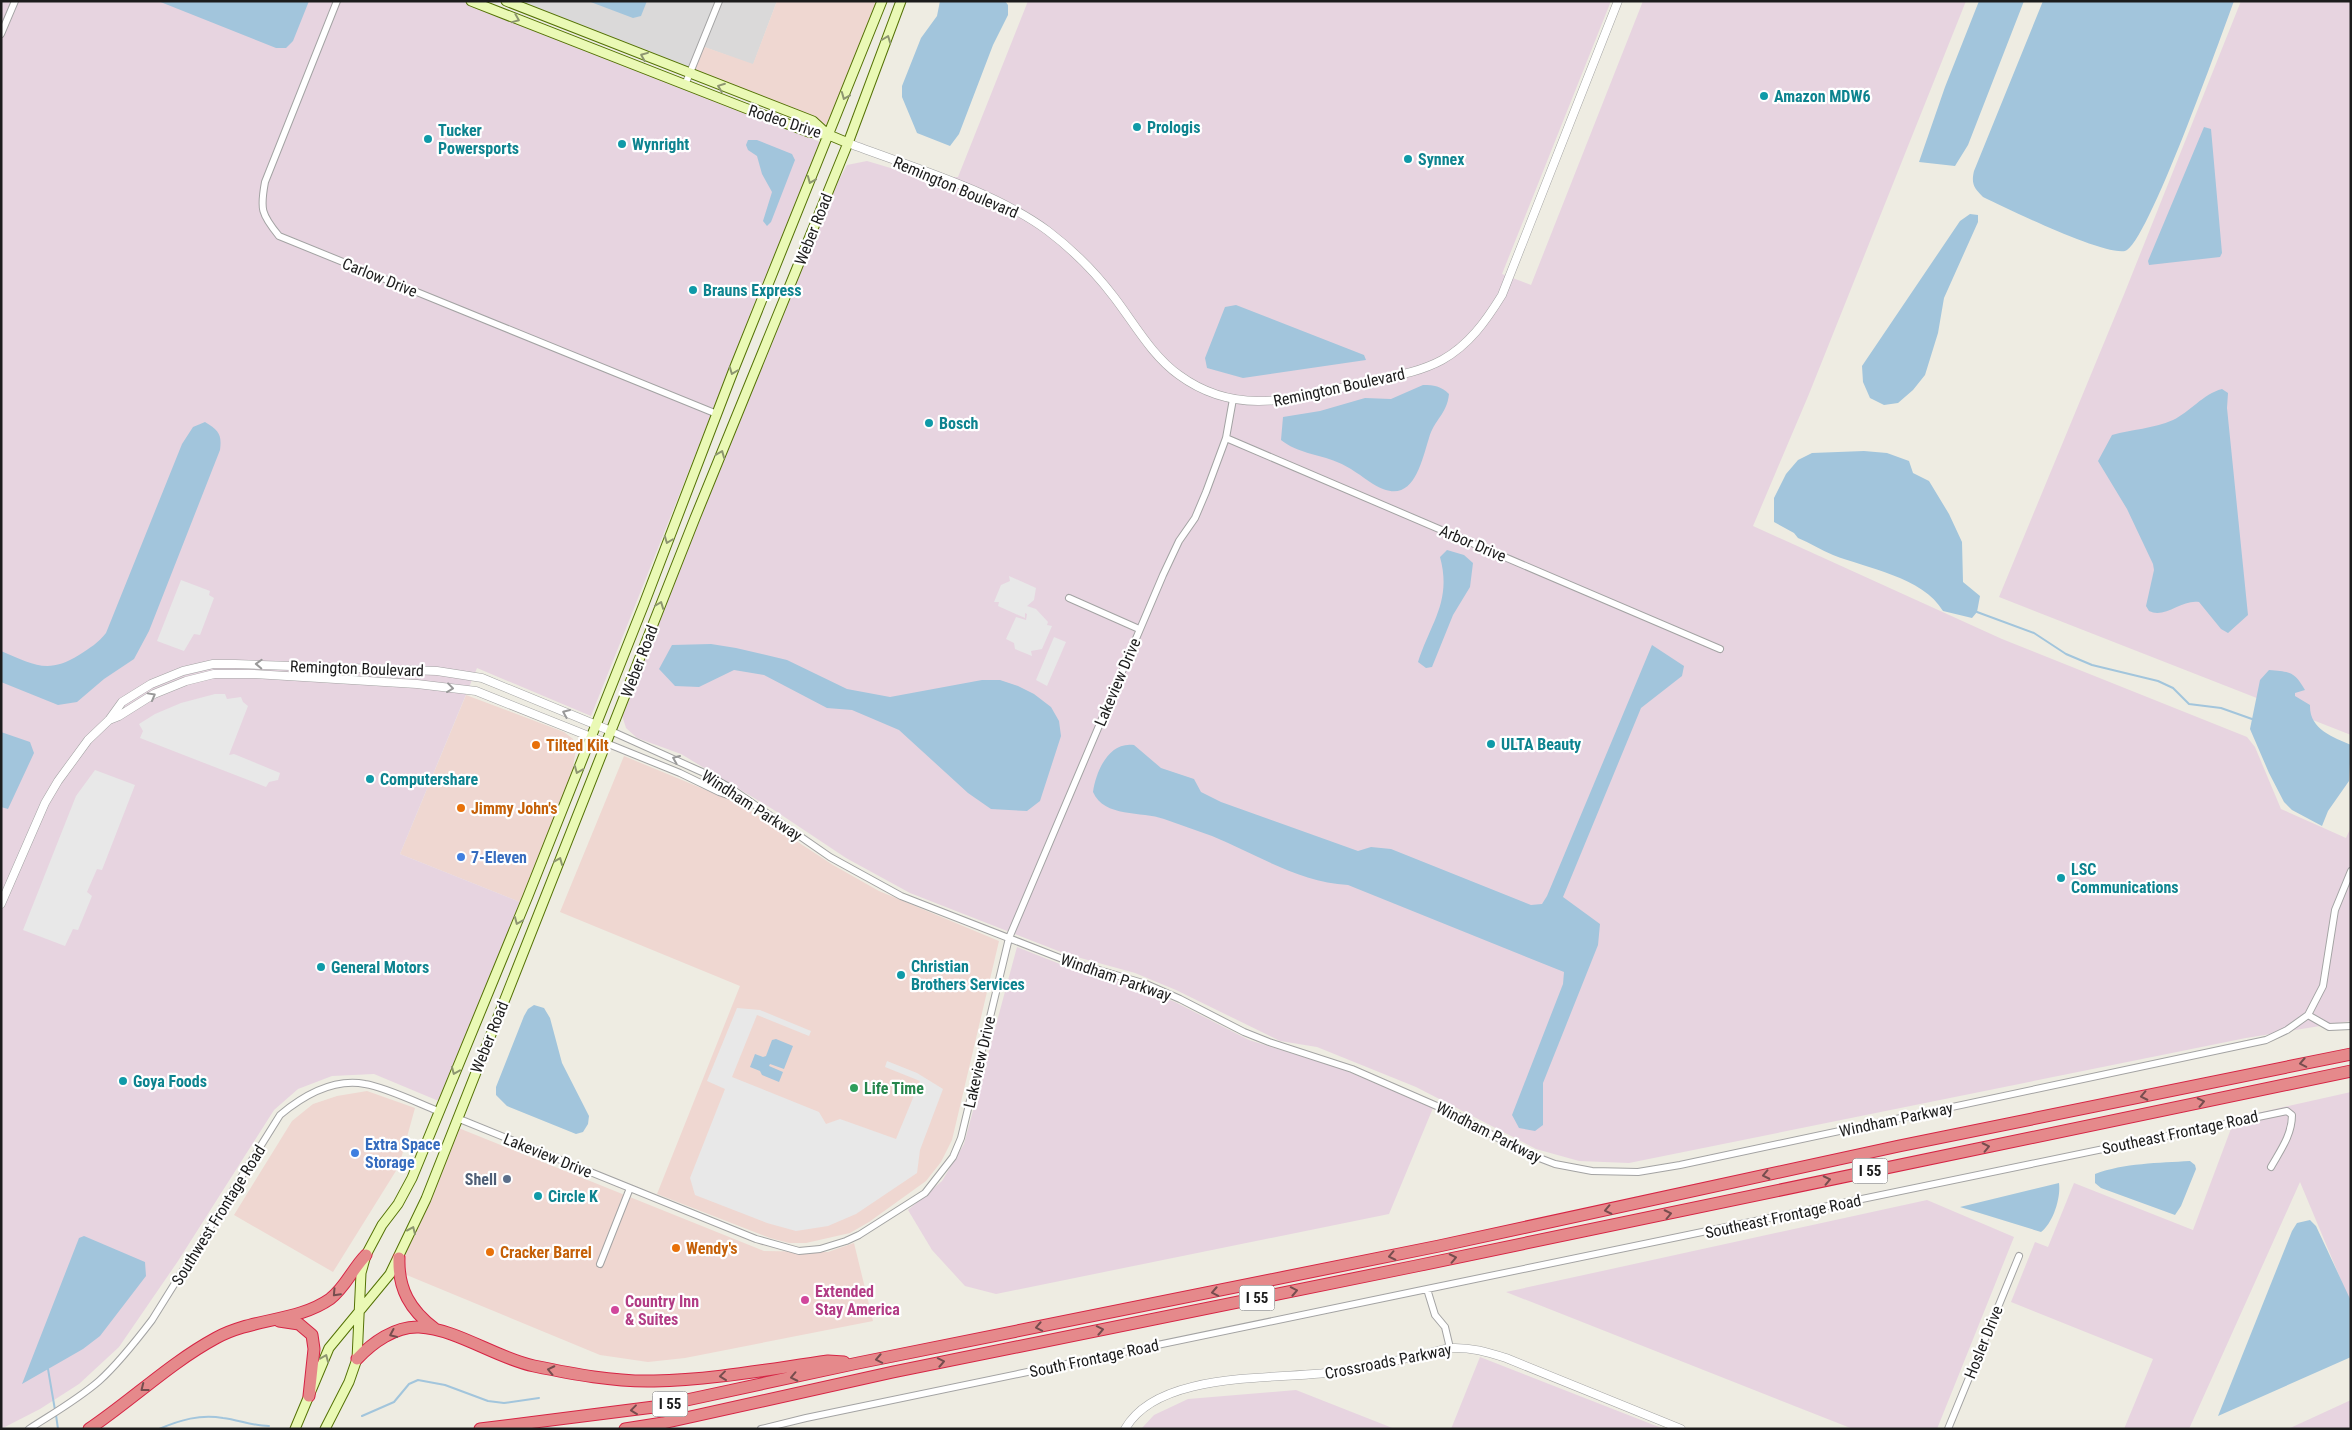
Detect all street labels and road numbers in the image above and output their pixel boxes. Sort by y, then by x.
street label: Rodeo Drive [746,101,824,142]
street label: Remington Boulevard [890,153,1021,222]
street label: Weber Road [791,191,836,268]
street label: Carlow Drive [339,254,420,301]
street label: Remington Boulevard [1272,364,1407,411]
street label: Arbor Drive [1437,521,1509,566]
street label: Weber Road [617,623,662,700]
street label: Lakeview Drive [1090,635,1145,729]
street label: Remington Boulevard [290,657,424,680]
street label: Windham Parkway [698,766,806,845]
street label: Windham Parkway [1058,950,1174,1005]
street label: Weber Road [467,999,512,1076]
street label: Lakeview Drive [960,1014,999,1110]
street label: Windham Parkway [1433,1098,1545,1167]
street label: Windham Parkway [1837,1098,1955,1141]
street label: Southeast Frontage Road [2100,1107,2260,1158]
street label: Lakeview Drive [501,1129,595,1182]
street label: Southwest Frontage Road [168,1142,269,1289]
road number: I 55 [1852,1158,1888,1184]
street label: Southeast Frontage Road [1703,1191,1863,1242]
road number: I 55 [1240,1286,1274,1310]
street label: Hosler Drive [1960,1303,2007,1381]
street label: South Frontage Road [1028,1335,1161,1381]
street label: Crossroads Parkway [1323,1340,1453,1383]
road number: I 55 [652,1392,688,1416]

